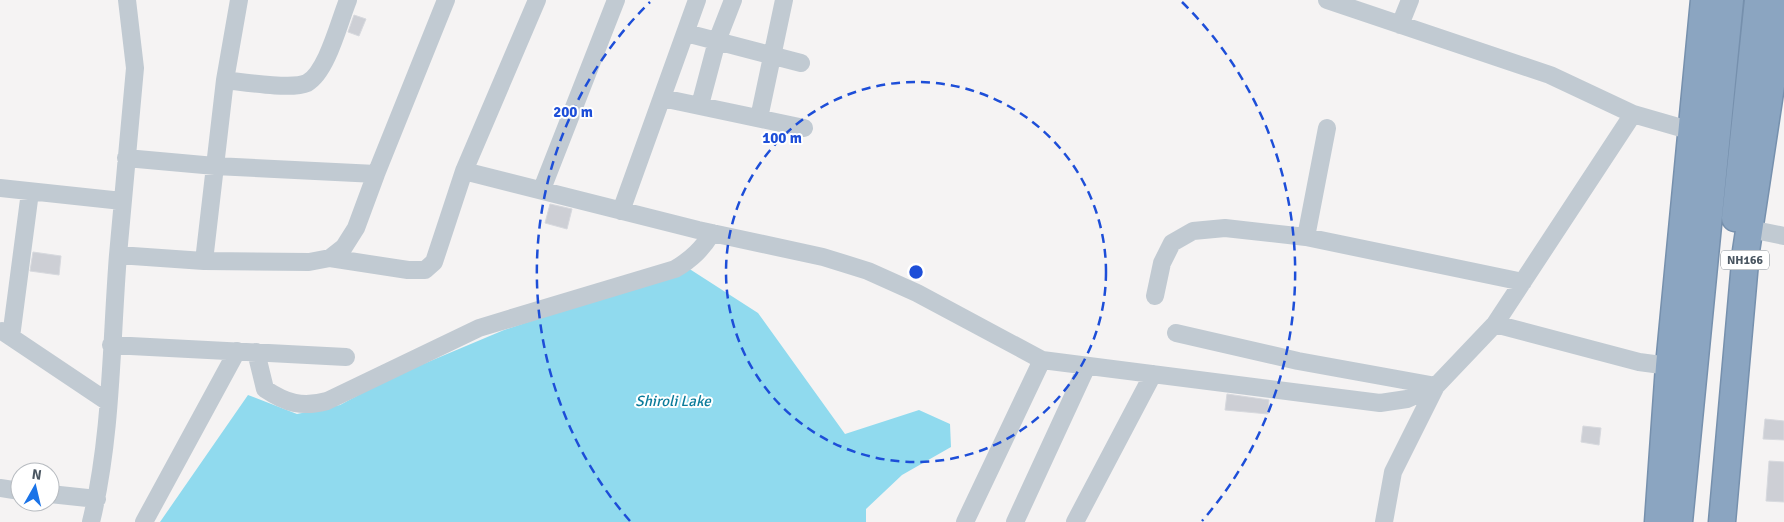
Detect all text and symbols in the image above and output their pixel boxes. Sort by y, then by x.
text: 200 m [553,103,593,121]
text: 100 m [762,129,802,147]
road number: NH166 [1721,250,1769,270]
centre of rings [907,263,925,281]
water label: Shiroli Lake [635,392,712,410]
north arrow [10,462,60,512]
text: N [31,466,43,484]

